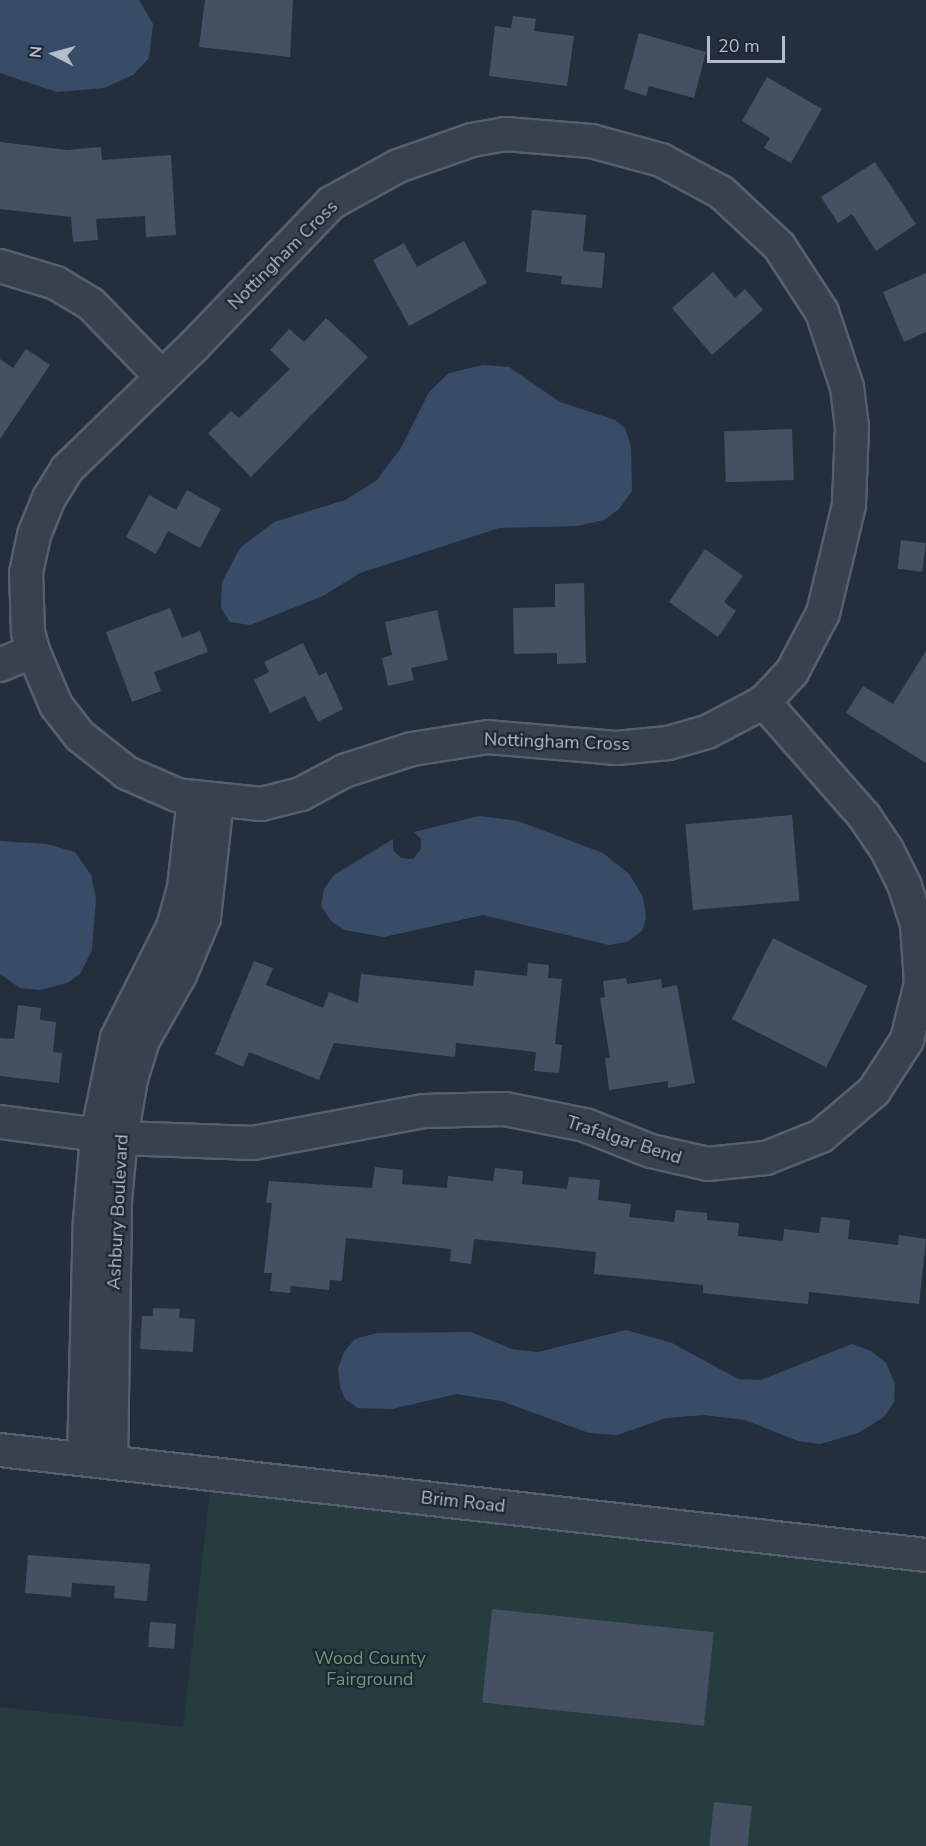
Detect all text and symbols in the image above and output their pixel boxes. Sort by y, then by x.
north arrow [24,24,84,84]
scale bar [710,24,788,62]
text: 20 m [718,34,760,58]
text: N [25,45,48,59]
street label: Nottingham Cross [224,196,342,314]
street label: Nottingham Cross [484,729,630,755]
street label: Trafalgar Bend [564,1111,684,1169]
street label: Ashbury Boulevard [103,1134,133,1290]
street label: Brim Road [420,1487,506,1517]
park label: Wood County Fairground [314,1648,426,1690]

